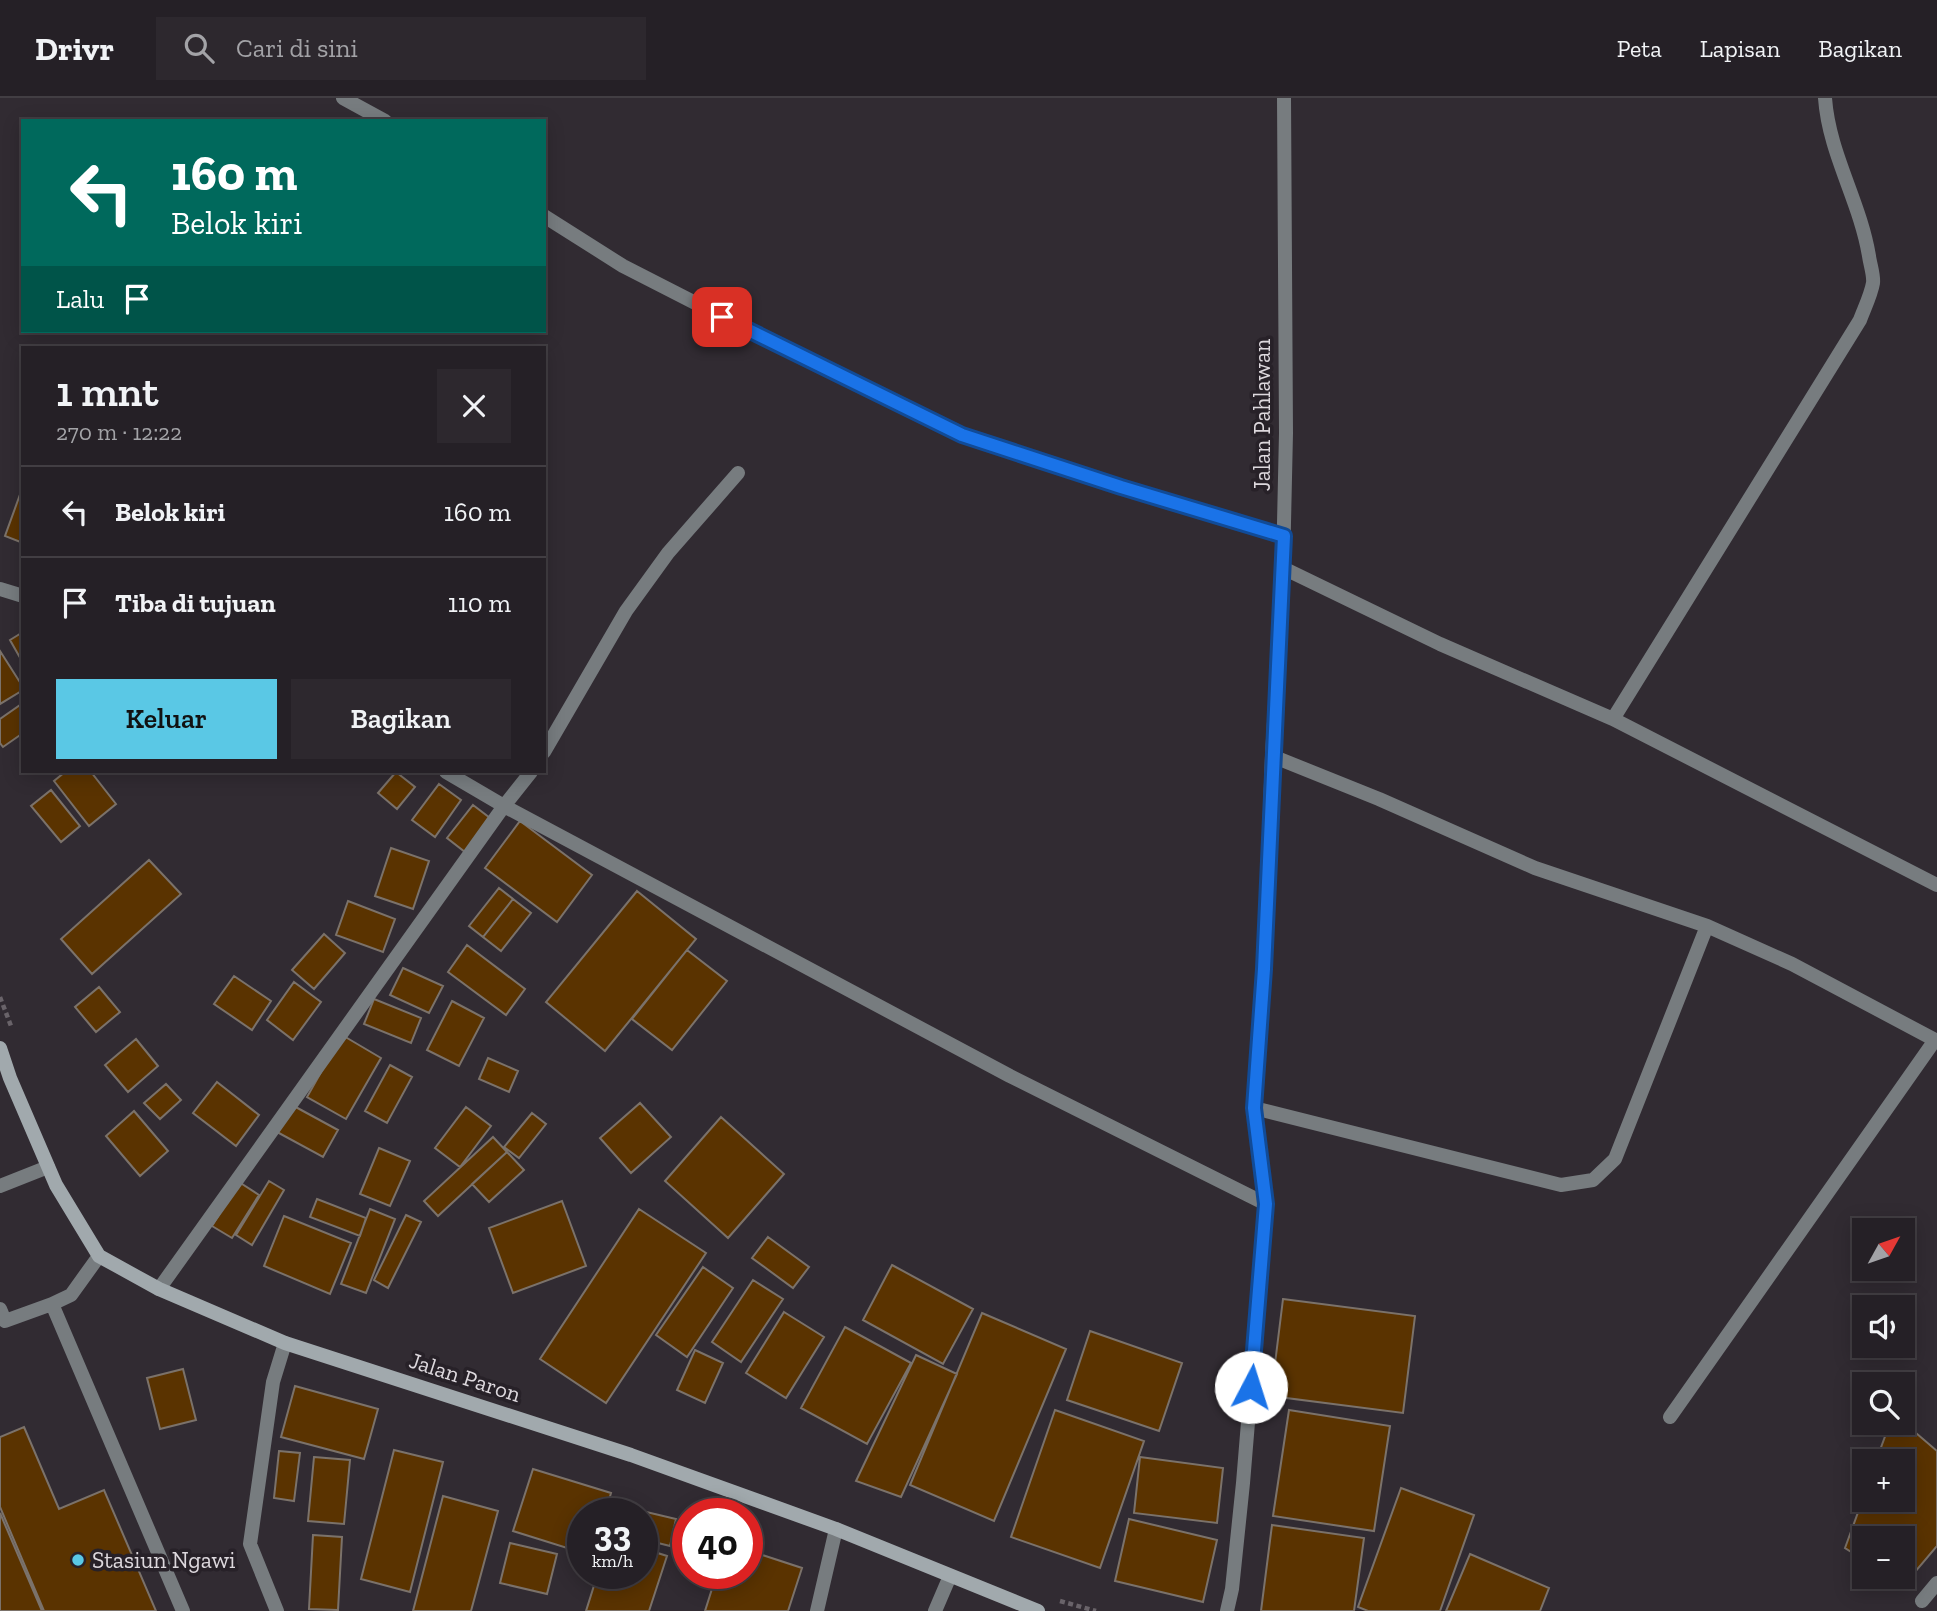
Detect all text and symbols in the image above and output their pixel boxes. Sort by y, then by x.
search box [156,17,646,80]
text: Drivr [35,29,114,68]
icon: search [180,29,218,67]
text: Cari di sini [236,32,358,64]
text: Peta [1617,34,1662,63]
text: Lapisan [1700,34,1780,63]
text: Bagikan [1818,34,1902,63]
text: 160 m [171,144,297,203]
icon: left [56,147,147,238]
text: Belok kiri [171,204,302,242]
icon: arrive [118,280,156,318]
text: Lalu [56,283,104,315]
pin [692,287,752,347]
icon: arrive [703,298,741,336]
street label: Jalan Pahlawan [1248,339,1276,491]
text: 1 mnt [56,366,159,417]
button: close [437,369,511,443]
text: 270 m · 12:22 [56,418,182,446]
icon: left [56,493,94,531]
text: Belok kiri [115,496,225,528]
text: 160 m [444,496,511,528]
icon: arrive [56,584,94,622]
text: Tiba di tujuan [115,587,276,619]
text: 110 m [448,587,511,619]
button: Keluar [56,679,277,759]
button: Bagikan [291,679,511,759]
north arrow [1852,1218,1914,1281]
map controls [1852,1218,1915,1589]
button: sound [1852,1295,1915,1358]
street label: Jalan Paron [406,1346,524,1408]
position arrow [1214,1350,1288,1424]
button: search [1852,1372,1915,1435]
button: + [1852,1449,1915,1512]
speed limit sign: 40 [672,1498,763,1589]
text: 33 [594,1513,631,1555]
button: − [1852,1526,1915,1589]
place label: Stasiun Ngawi [92,1546,236,1574]
text: km/h [592,1550,633,1572]
marker: Stasiun Ngawi [70,1552,86,1568]

